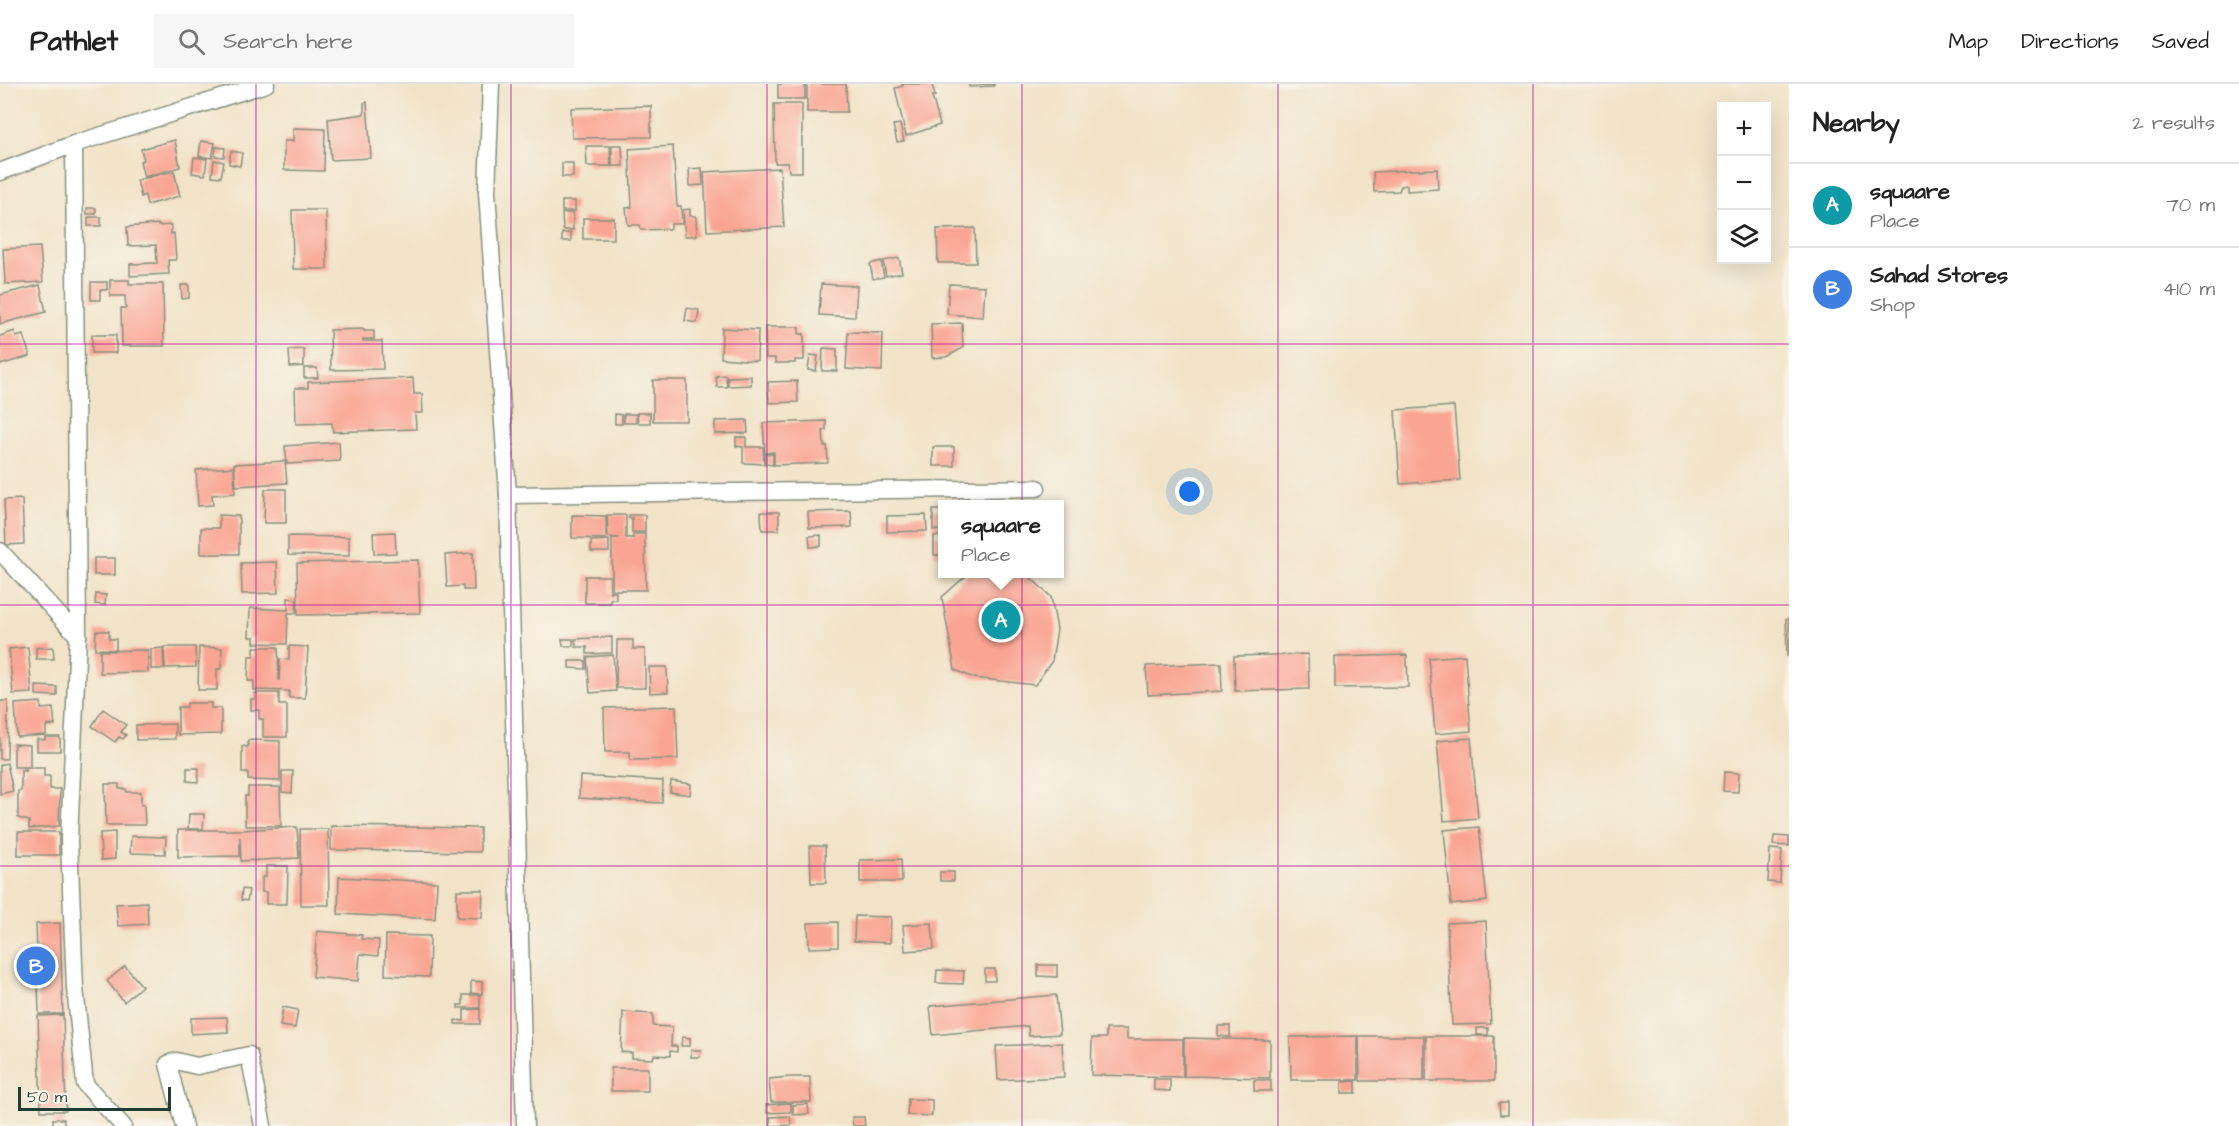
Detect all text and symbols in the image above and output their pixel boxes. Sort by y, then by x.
search box [154,14,574,68]
text: Pathlet [30,22,118,61]
icon: search [175,25,208,58]
text: Search here [223,26,353,57]
text: Map [1948,27,1988,56]
text: Directions [2021,27,2119,56]
text: Saved [2152,27,2209,56]
map controls [1717,102,1771,264]
button: + [1717,102,1771,156]
text: Nearby [1813,105,1900,141]
text: 2 results [2132,109,2215,137]
button: − [1717,156,1771,210]
text: squaare [1870,176,1950,207]
text: A [1826,191,1839,219]
text: 70 m [2167,191,2215,219]
text: Place [1870,207,1920,235]
button: layers [1717,210,1771,264]
text: Sahad Stores [1870,260,2008,291]
text: B [1825,275,1840,303]
text: 410 m [2163,275,2215,303]
text: Shop [1870,291,1915,319]
your location [1175,477,1204,506]
popup [938,500,1064,578]
text: squaare [961,510,1041,541]
text: Place [961,541,1011,569]
pin: A [982,598,1020,642]
pin: B [16,944,56,988]
scale bar [18,1084,171,1112]
text: 50 m [27,1086,67,1108]

